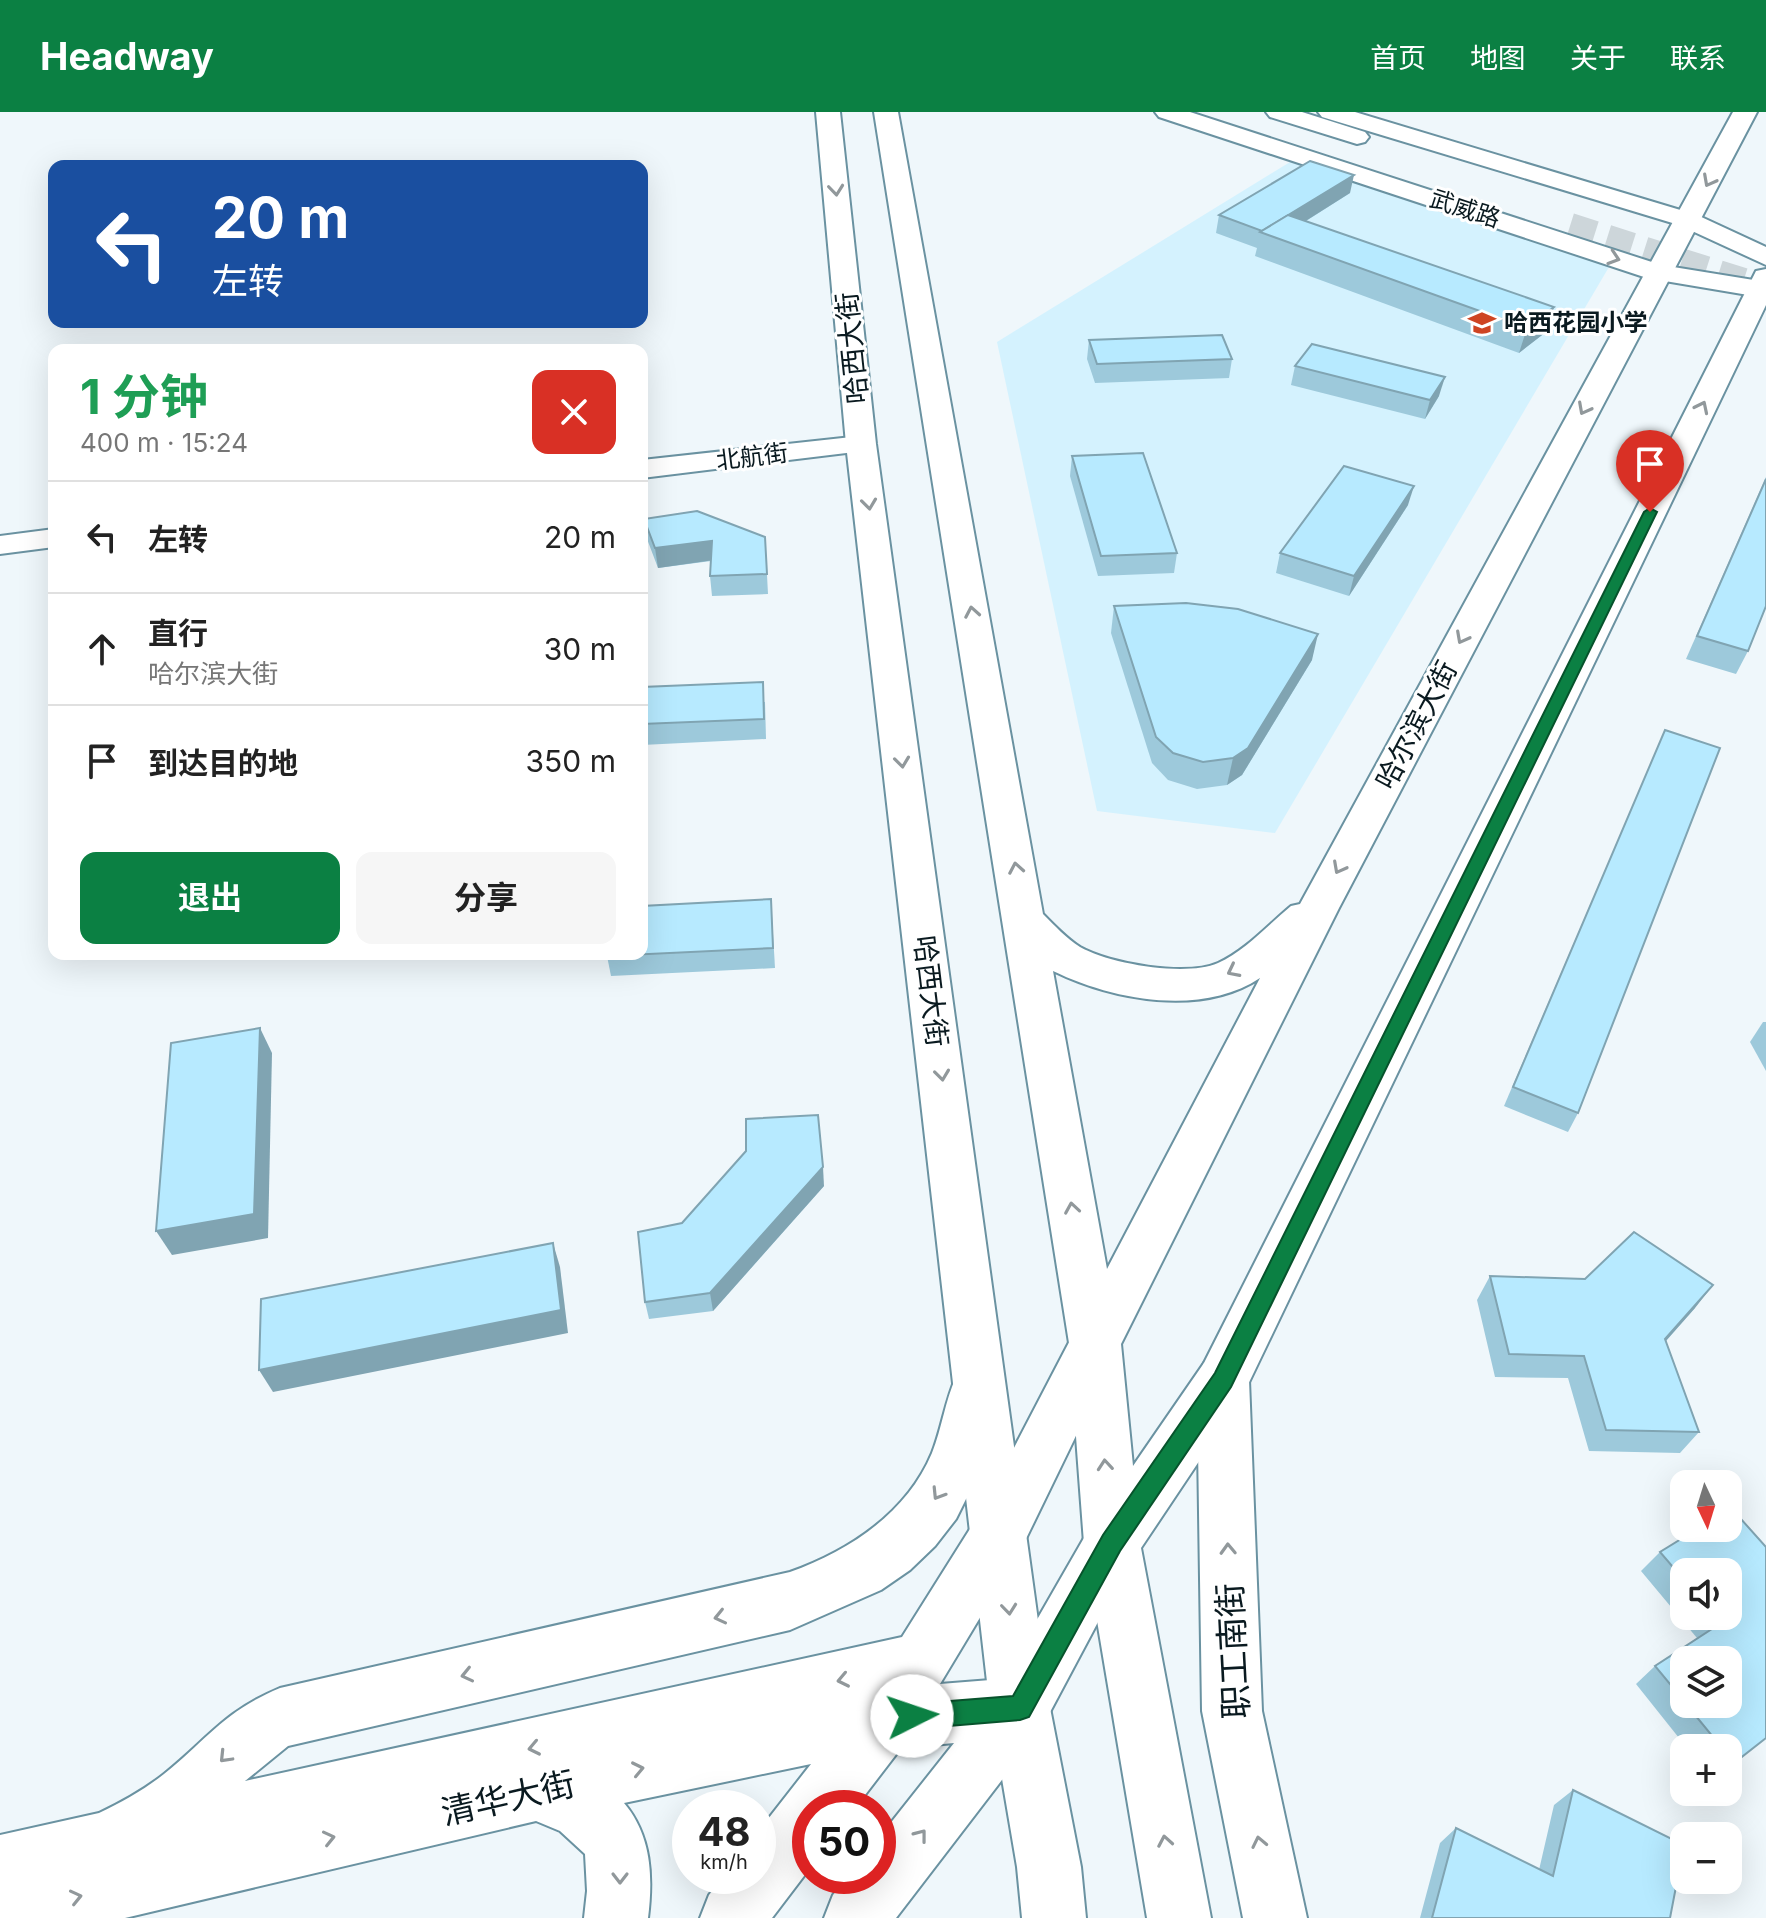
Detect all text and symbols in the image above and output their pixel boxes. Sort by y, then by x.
text: Headway [40,33,214,79]
text: 首页 [1370,41,1426,75]
text: 地图 [1470,41,1526,75]
text: 关于 [1570,41,1626,75]
text: 联系 [1670,41,1726,75]
one-way arrow [1703,172,1718,187]
text: 20 m [212,184,349,252]
one-way arrow [827,184,844,197]
street label: 武威路 [1426,184,1504,233]
icon: left [80,192,184,296]
one-way arrow [1607,249,1620,265]
text: 左转 [212,259,284,303]
street label: 哈西大街 [829,291,875,405]
school or university icon: 哈西花园小学 [1467,308,1497,338]
place label: 哈西花园小学 [1504,308,1648,337]
text: 1 分钟 [80,367,208,426]
button: close [532,370,616,454]
one-way arrow [1579,401,1594,415]
one-way arrow [1692,401,1708,416]
text: 400 m · 15:24 [80,427,248,458]
pin [1616,430,1684,512]
street label: 北航街 [714,438,789,475]
icon: arrive [1628,442,1672,486]
one-way arrow [860,497,877,511]
icon: left [80,515,124,559]
text: 20 m [544,519,616,555]
text: 左转 [148,521,208,557]
one-way arrow [965,605,982,619]
text: 直行 [148,615,208,651]
icon: ahead [80,627,124,671]
one-way arrow [1456,630,1471,645]
text: 30 m [544,631,616,667]
street label: 哈尔滨大街 [1368,655,1464,795]
text: 哈尔滨大街 [148,658,278,689]
icon: arrive [80,739,124,783]
text: 350 m [526,743,616,779]
text: 到达目的地 [148,745,298,781]
one-way arrow [893,755,910,769]
button: 退出 [80,852,340,944]
button: 分享 [356,852,616,944]
one-way arrow [1334,859,1349,874]
one-way arrow [1009,861,1026,875]
street label: 哈西大街 [907,933,955,1049]
one-way arrow [1227,961,1241,977]
one-way arrow [933,1068,950,1082]
one-way arrow [1065,1201,1082,1214]
one-way arrow [1097,1458,1114,1471]
north arrow [1670,1470,1742,1542]
map controls [1670,1470,1742,1894]
one-way arrow [933,1485,948,1500]
one-way arrow [1219,1542,1236,1555]
button: sound [1670,1558,1742,1630]
street label: 职工南街 [1208,1582,1257,1720]
one-way arrow [1000,1603,1017,1616]
one-way arrow [714,1608,728,1625]
button: layers [1670,1646,1742,1718]
one-way arrow [460,1666,474,1683]
one-way arrow [837,1671,850,1688]
position arrow [870,1674,954,1758]
button: + [1670,1734,1742,1806]
one-way arrow [528,1739,542,1756]
one-way arrow [219,1748,234,1762]
street label: 清华大街 [437,1762,579,1833]
one-way arrow [631,1762,644,1779]
speed limit sign: 50 [792,1790,896,1894]
text: 48 [697,1807,751,1856]
button: − [1670,1822,1742,1894]
one-way arrow [911,1829,925,1843]
one-way arrow [322,1830,336,1847]
one-way arrow [1157,1834,1174,1848]
one-way arrow [1251,1835,1268,1849]
text: km/h [700,1850,748,1874]
one-way arrow [611,1872,629,1885]
one-way arrow [69,1889,82,1906]

